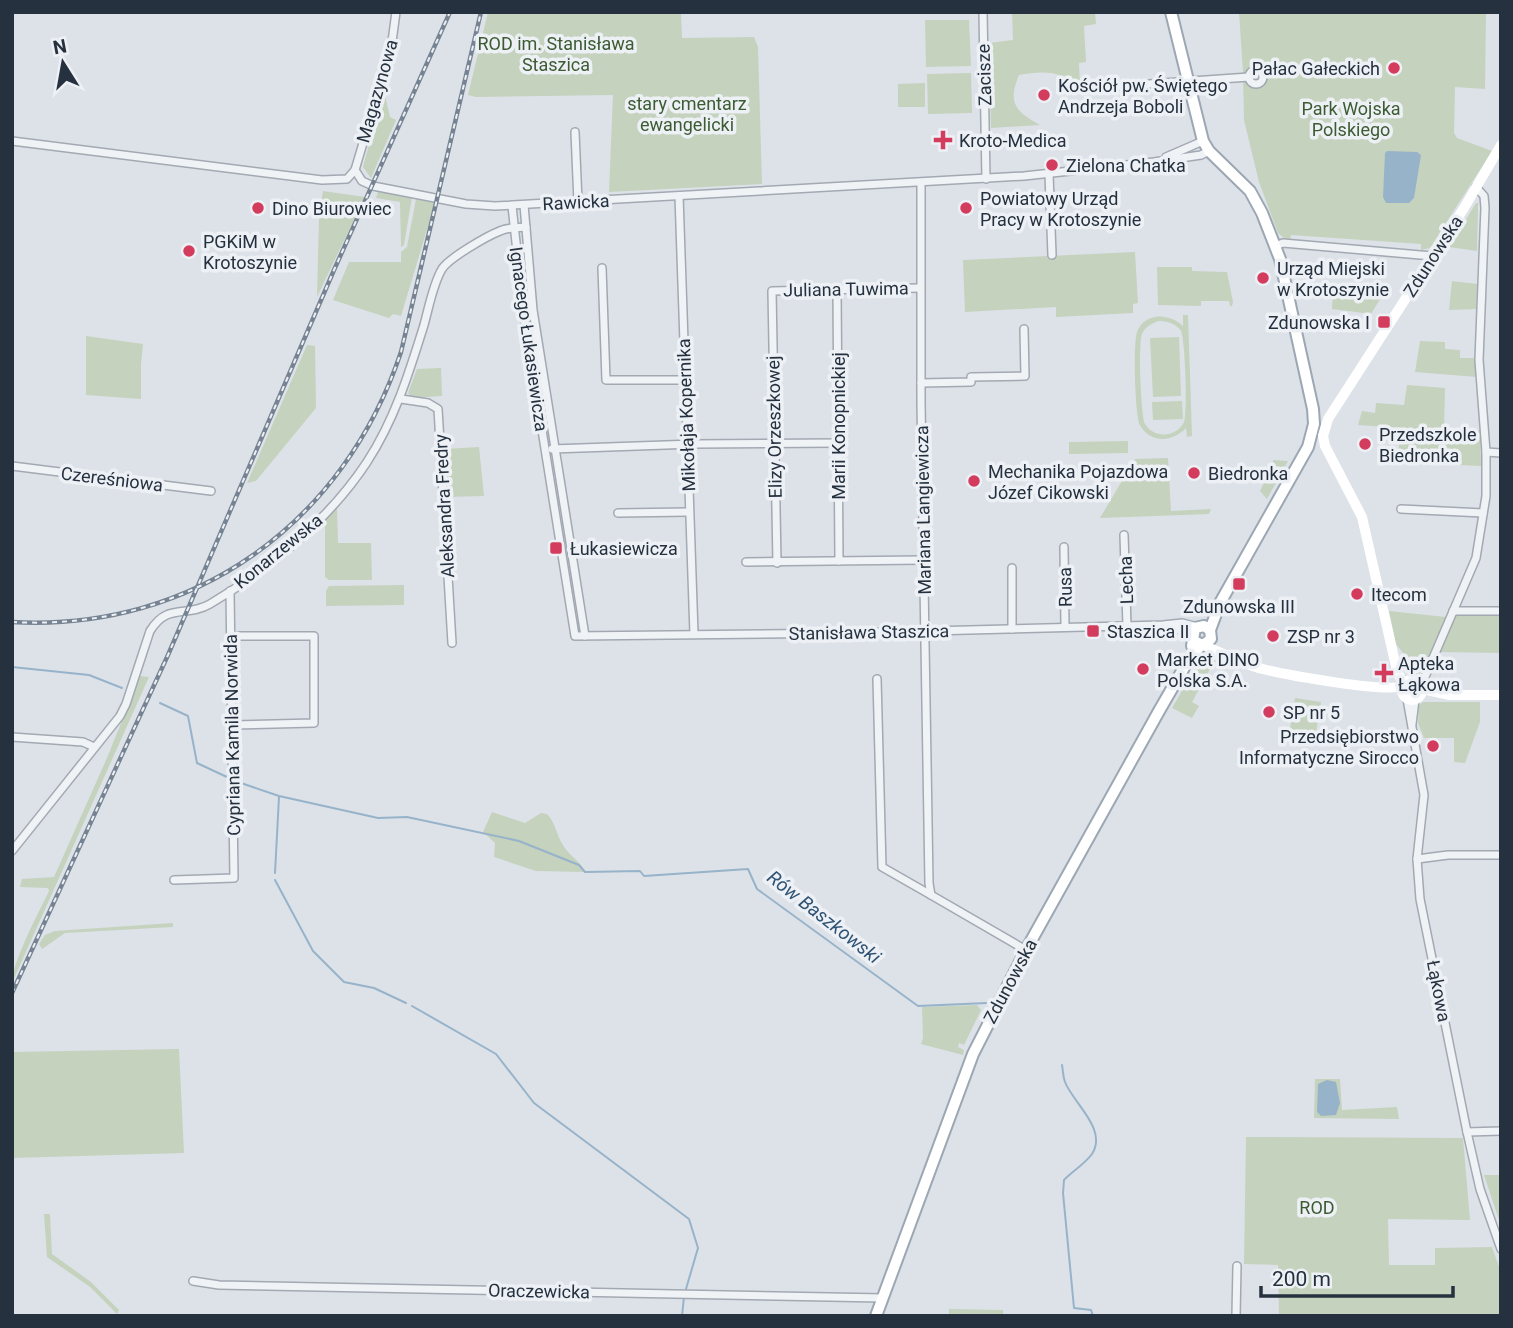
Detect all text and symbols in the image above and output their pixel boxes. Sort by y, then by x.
north arrow [28,28,98,98]
park label: ROD im. Stanisława Staszica [477,33,635,75]
text: N [51,34,69,59]
street label: Magazynowa [352,37,402,145]
street label: Zacisze [972,44,996,106]
place label: Pałac Gałeckich [1252,58,1380,79]
marker: Pałac Gałeckich [1386,60,1402,76]
place label: Kościół pw. Świętego Andrzeja Boboli [1058,75,1228,117]
marker: Kościół pw. Świętego Andrzeja Boboli [1036,87,1052,103]
park label: stary cmentarz ewangelicki [627,93,747,135]
park label: Park Wojska Polskiego [1301,98,1401,140]
marker: Kroto-Medica [933,130,953,150]
place label: Kroto-Medica [959,130,1066,151]
place label: Zielona Chatka [1066,155,1186,176]
marker: Zielona Chatka [1044,157,1060,173]
place label: Powiatowy Urząd Pracy w Krotoszynie [980,188,1141,230]
street label: Rawicka [542,190,610,214]
place label: Dino Biurowiec [272,198,391,219]
marker: Dino Biurowiec [250,200,266,216]
marker: Powiatowy Urząd Pracy w Krotoszynie [958,200,974,216]
street label: Zdunowska [1399,211,1467,301]
place label: PGKiM w Krotoszynie [203,231,297,273]
marker: PGKiM w Krotoszynie [181,243,197,259]
street label: Ignacego Łukasiewicza [506,245,552,433]
place label: Urząd Miejski w Krotoszynie [1277,258,1389,300]
marker: Urząd Miejski w Krotoszynie [1255,270,1271,286]
street label: Juliana Tuwima [783,277,909,301]
place label: Zdunowska I [1268,312,1370,333]
marker: Zdunowska I [1376,314,1392,330]
street label: Mikołaja Kopernika [673,338,699,492]
street label: Marii Konopnickiej [828,352,849,500]
street label: Elizy Orzeszkowej [762,355,786,499]
place label: Przedszkole Biedronka [1379,424,1476,466]
street label: Mariana Langiewicza [911,425,935,595]
street label: Aleksandra Fredry [430,433,458,578]
marker: Przedszkole Biedronka [1357,436,1373,452]
place label: Mechanika Pojazdowa Józef Cikowski [988,461,1168,503]
street label: Czereśniowa [60,462,164,496]
place label: Biedronka [1208,463,1288,484]
marker: Biedronka [1186,465,1202,481]
marker: Mechanika Pojazdowa Józef Cikowski [966,473,982,489]
street label: Konarzewska [230,509,326,593]
place label: Łukasiewicza [570,538,678,559]
marker: Łukasiewicza [548,540,564,556]
street label: Lecha [1115,555,1137,605]
street label: Rusa [1054,567,1076,607]
marker: Zdunowska III [1231,576,1247,592]
place label: Itecom [1371,584,1427,605]
marker: Itecom [1349,586,1365,602]
place label: Zdunowska III [1183,596,1295,617]
street label: Stanisława Staszica [789,620,949,644]
place label: Staszica II [1107,621,1189,642]
marker: Staszica II [1085,623,1101,639]
place label: ZSP nr 3 [1287,626,1355,647]
marker: ZSP nr 3 [1265,628,1281,644]
street label: Cypriana Kamila Norwida [220,634,244,836]
place label: Market DINO Polska S.A. [1157,649,1259,691]
place label: Apteka Łąkowa [1398,653,1460,695]
marker: Market DINO Polska S.A. [1135,661,1151,677]
marker: Apteka Łąkowa [1376,665,1392,681]
place label: SP nr 5 [1283,702,1340,723]
marker: SP nr 5 [1261,704,1277,720]
place label: Przedsiębiorstwo Informatyczne Sirocco [1239,726,1419,768]
marker: Przedsiębiorstwo Informatyczne Sirocco [1425,738,1441,754]
water label: Rów Baszkowski [763,866,886,969]
street label: Zdunowska [979,935,1041,1027]
street label: Łąkowa [1423,958,1455,1024]
park label: ROD [1299,1197,1335,1218]
scale bar [1261,1254,1454,1298]
text: 200 m [1272,1267,1331,1291]
street label: Oraczewicka [488,1280,590,1302]

